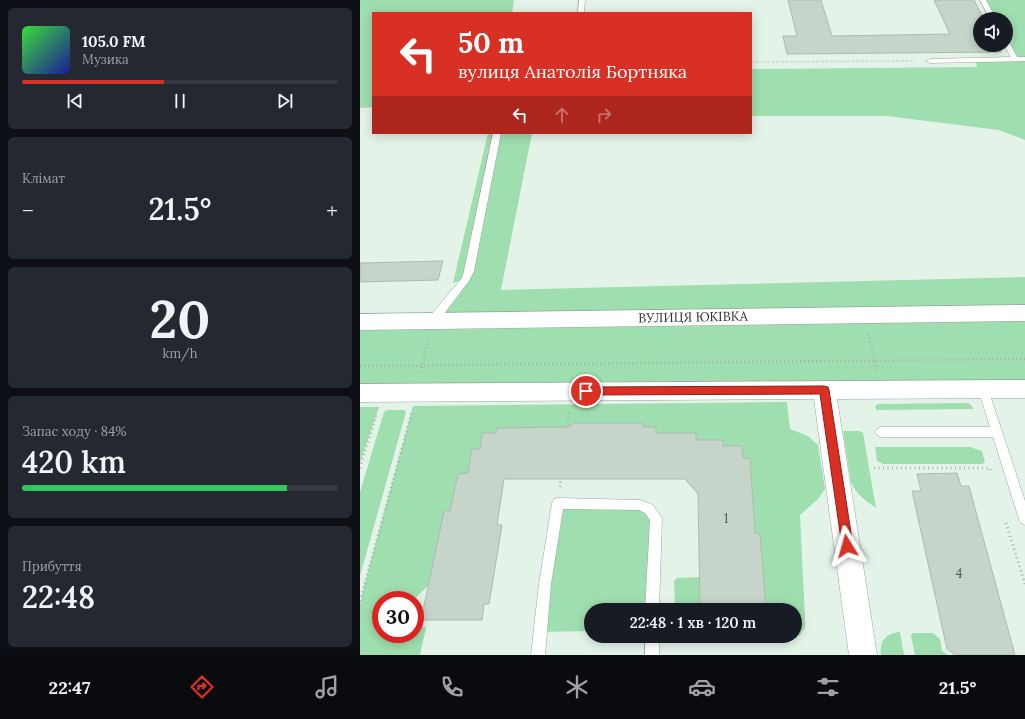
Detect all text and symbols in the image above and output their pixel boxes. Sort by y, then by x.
map controls [973,12,1013,52]
button: sound [973,12,1013,52]
text: 50 m [458,25,524,61]
icon: left [392,28,444,80]
text: 105.0 FM [82,32,146,51]
text: Музика [82,51,129,68]
text: вулиця Анатолія Бортняка [458,60,687,83]
icon: previous [64,90,86,112]
icon: pause [169,90,191,112]
icon: next [274,90,296,112]
icon: left [509,104,531,126]
icon: ahead [551,104,573,126]
icon: right [593,104,615,126]
text: Клімат [22,170,65,187]
text: 21.5° [149,190,211,228]
text: − [22,196,34,224]
text: + [326,196,338,224]
text: 20 [150,286,210,352]
street label: ВУЛИЦЯ ЮКІВКА [638,308,749,326]
text: km/h [162,345,198,362]
pin [569,374,603,408]
icon: arrive [575,380,597,402]
text: Запас ходу · 84% [22,423,127,440]
text: 420 km [22,443,126,481]
house number: 1 [724,510,729,527]
position arrow [826,525,868,567]
text: Прибуття [22,558,82,575]
house number: 4 [955,565,963,582]
text: 22:48 [22,578,95,616]
speed limit sign: 30 [372,591,424,643]
text: 22:48 · 1 хв · 120 m [630,613,756,632]
icon: directions [188,673,216,701]
icon: music [313,673,341,701]
icon: phone [438,673,466,701]
icon: climate [563,673,591,701]
icon: car [688,673,716,701]
icon: filters [814,673,842,701]
text: 22:47 [49,676,91,699]
text: 21.5° [939,676,976,699]

